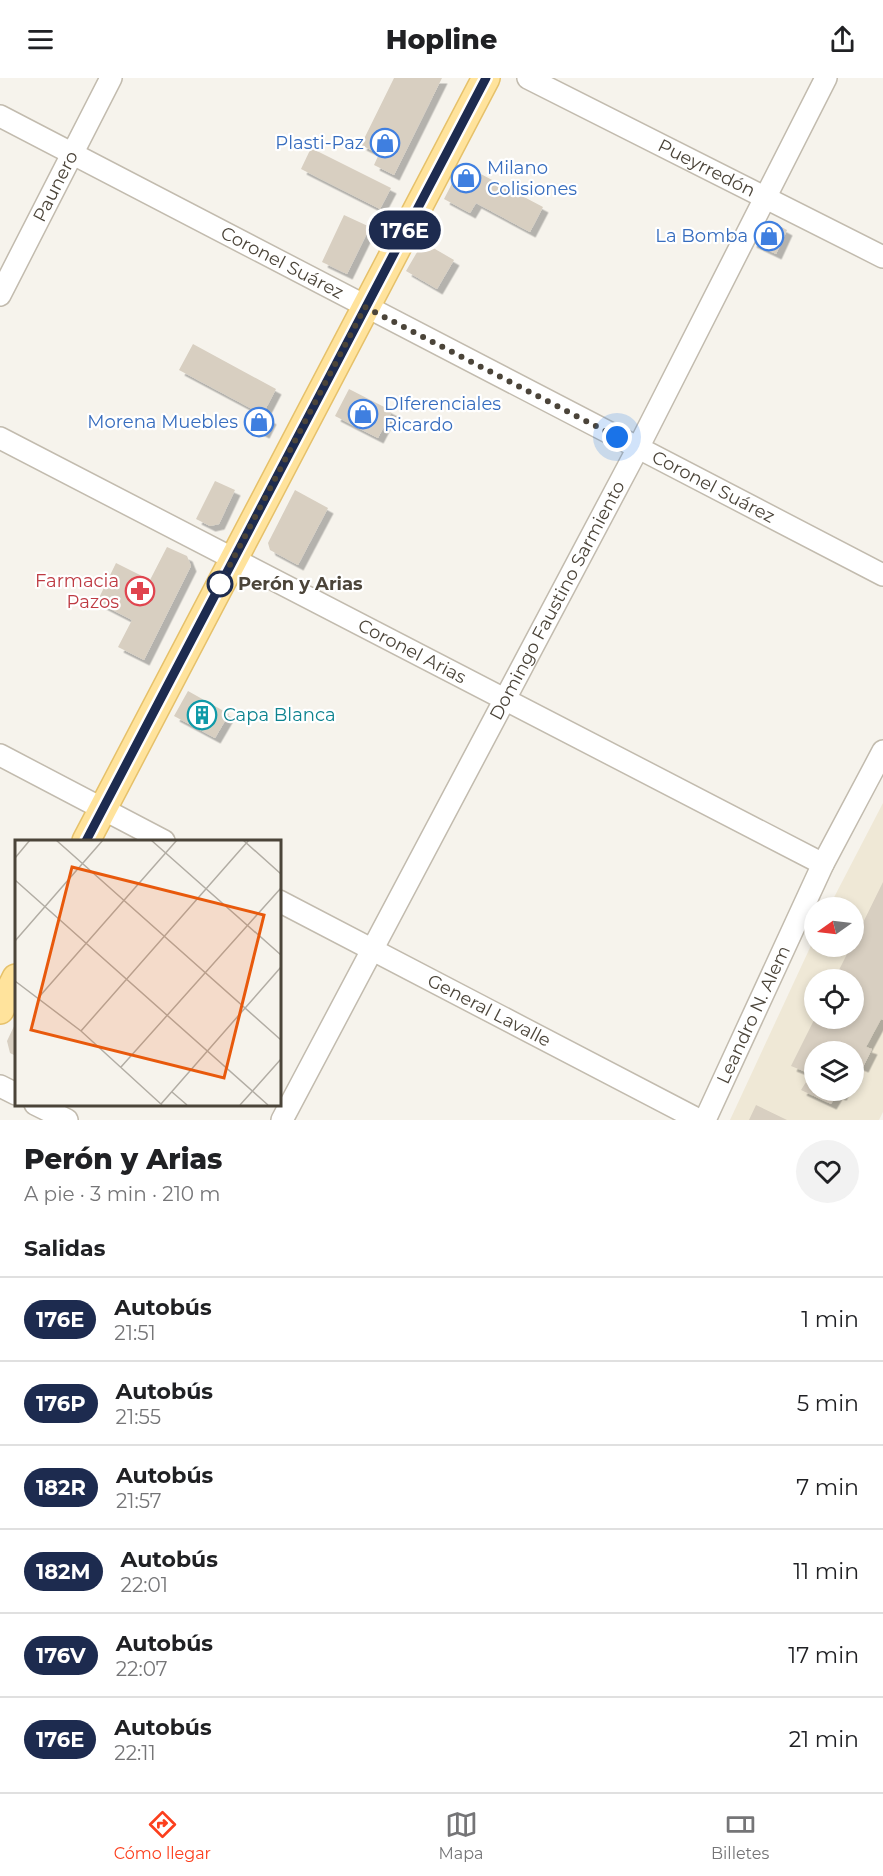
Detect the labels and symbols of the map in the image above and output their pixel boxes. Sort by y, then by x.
shop icon: Plasti-Paz [369,127,401,159]
place label: Plasti-Paz [275,132,364,154]
street label: Pueyrredón [654,134,759,202]
street label: Paunero [28,147,83,226]
place label: Milano Colisiones [487,157,577,200]
shop icon: Milano Colisiones [450,162,482,194]
line badge: 176E [363,210,447,250]
shop icon: La Bomba [753,220,785,252]
street label: Coronel Suárez [217,222,347,304]
place label: La Bomba [655,225,748,247]
place label: DIferenciales Ricardo [384,393,501,436]
shop icon: DIferenciales Ricardo [347,398,379,430]
shop icon: Morena Muebles [243,406,275,438]
place label: Morena Muebles [87,411,238,433]
your location [602,422,632,452]
street label: Coronel Suárez [648,446,779,528]
street label: Domingo Faustino Sarmiento [485,477,630,724]
place label: Farmacia Pazos [35,570,119,613]
marker: Perón y Arias [207,571,233,597]
place label: Perón y Arias [238,573,363,595]
pharmacy icon: Farmacia Pazos [124,575,156,607]
street label: Coronel Arias [354,614,470,688]
building icon: Capa Blanca [186,699,218,731]
place label: Capa Blanca [223,704,336,726]
inset map [15,840,280,1105]
north arrow [804,897,864,957]
street label: Leandro N. Alem [712,942,795,1087]
street label: General Lavalle [424,969,555,1052]

